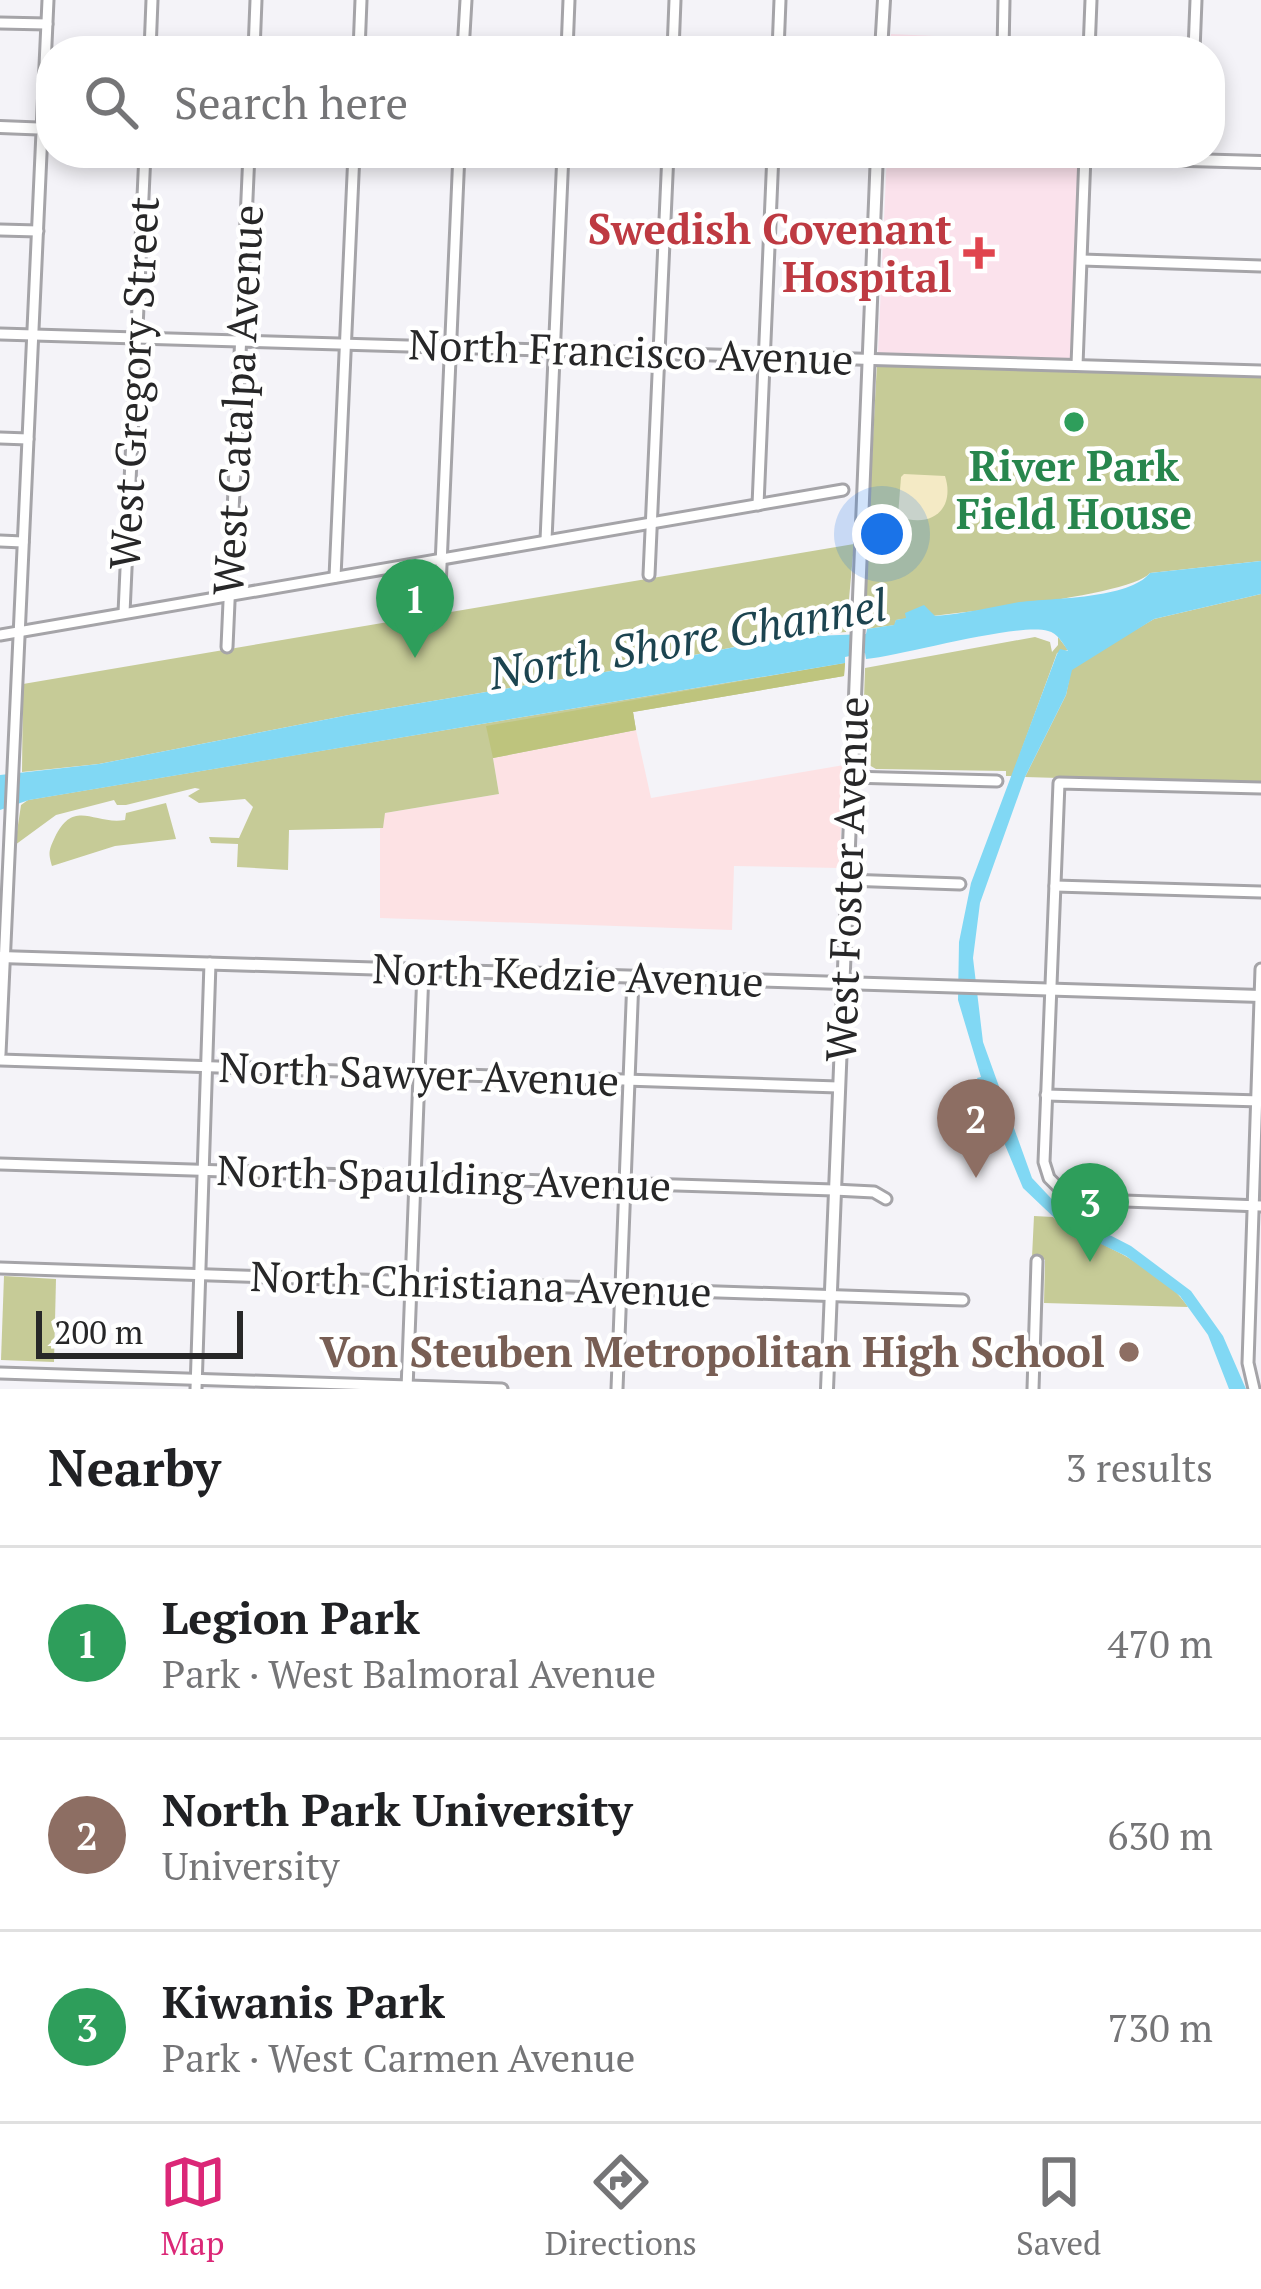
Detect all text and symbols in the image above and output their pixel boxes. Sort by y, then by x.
search box [36,36,1225,168]
icon: search [78,69,144,135]
text: Search here [174,72,408,132]
street label: West Gregory Street [95,195,171,571]
place label: Swedish Covenant Hospital [588,200,952,304]
street label: West Catalpa Avenue [199,203,275,597]
marker: Swedish Covenant Hospital [963,237,995,269]
street label: North Francisco Avenue [408,315,854,387]
marker: River Park Field House [1061,409,1087,435]
place label: River Park Field House [956,437,1192,541]
your location [852,504,912,564]
pin: 1 [376,559,454,658]
water label: North Shore Channel [483,573,892,703]
street label: West Foster Avenue [812,695,880,1063]
street label: North Kedzie Avenue [372,939,765,1009]
street label: North Sawyer Avenue [218,1038,620,1108]
pin: 2 [937,1079,1015,1178]
street label: North Spaulding Avenue [216,1141,672,1213]
pin: 3 [1051,1163,1129,1262]
street label: North Christiana Avenue [249,1247,713,1319]
scale bar [36,1305,243,1358]
text: 200 m [54,1310,143,1353]
place label: Von Steuben Metropolitan High School [320,1323,1105,1379]
marker: Von Steuben Metropolitan High School [1116,1339,1142,1365]
text: Nearby [48,1433,221,1501]
text: 3 results [1066,1441,1213,1493]
text: Legion Park [162,1587,420,1647]
text: 1 [76,1617,98,1669]
text: 470 m [1108,1617,1213,1669]
text: Park · West Balmoral Avenue [162,1647,656,1699]
text: North Park University [162,1779,632,1839]
text: 2 [76,1809,98,1861]
text: 630 m [1108,1809,1213,1861]
text: University [162,1839,340,1891]
text: Kiwanis Park [162,1971,445,2031]
text: 3 [76,2001,98,2053]
text: 730 m [1108,2001,1213,2053]
text: Park · West Carmen Avenue [162,2031,635,2083]
tab: Map [160,2149,226,2264]
tab: Directions [545,2149,697,2264]
tab: Saved [1016,2149,1101,2264]

